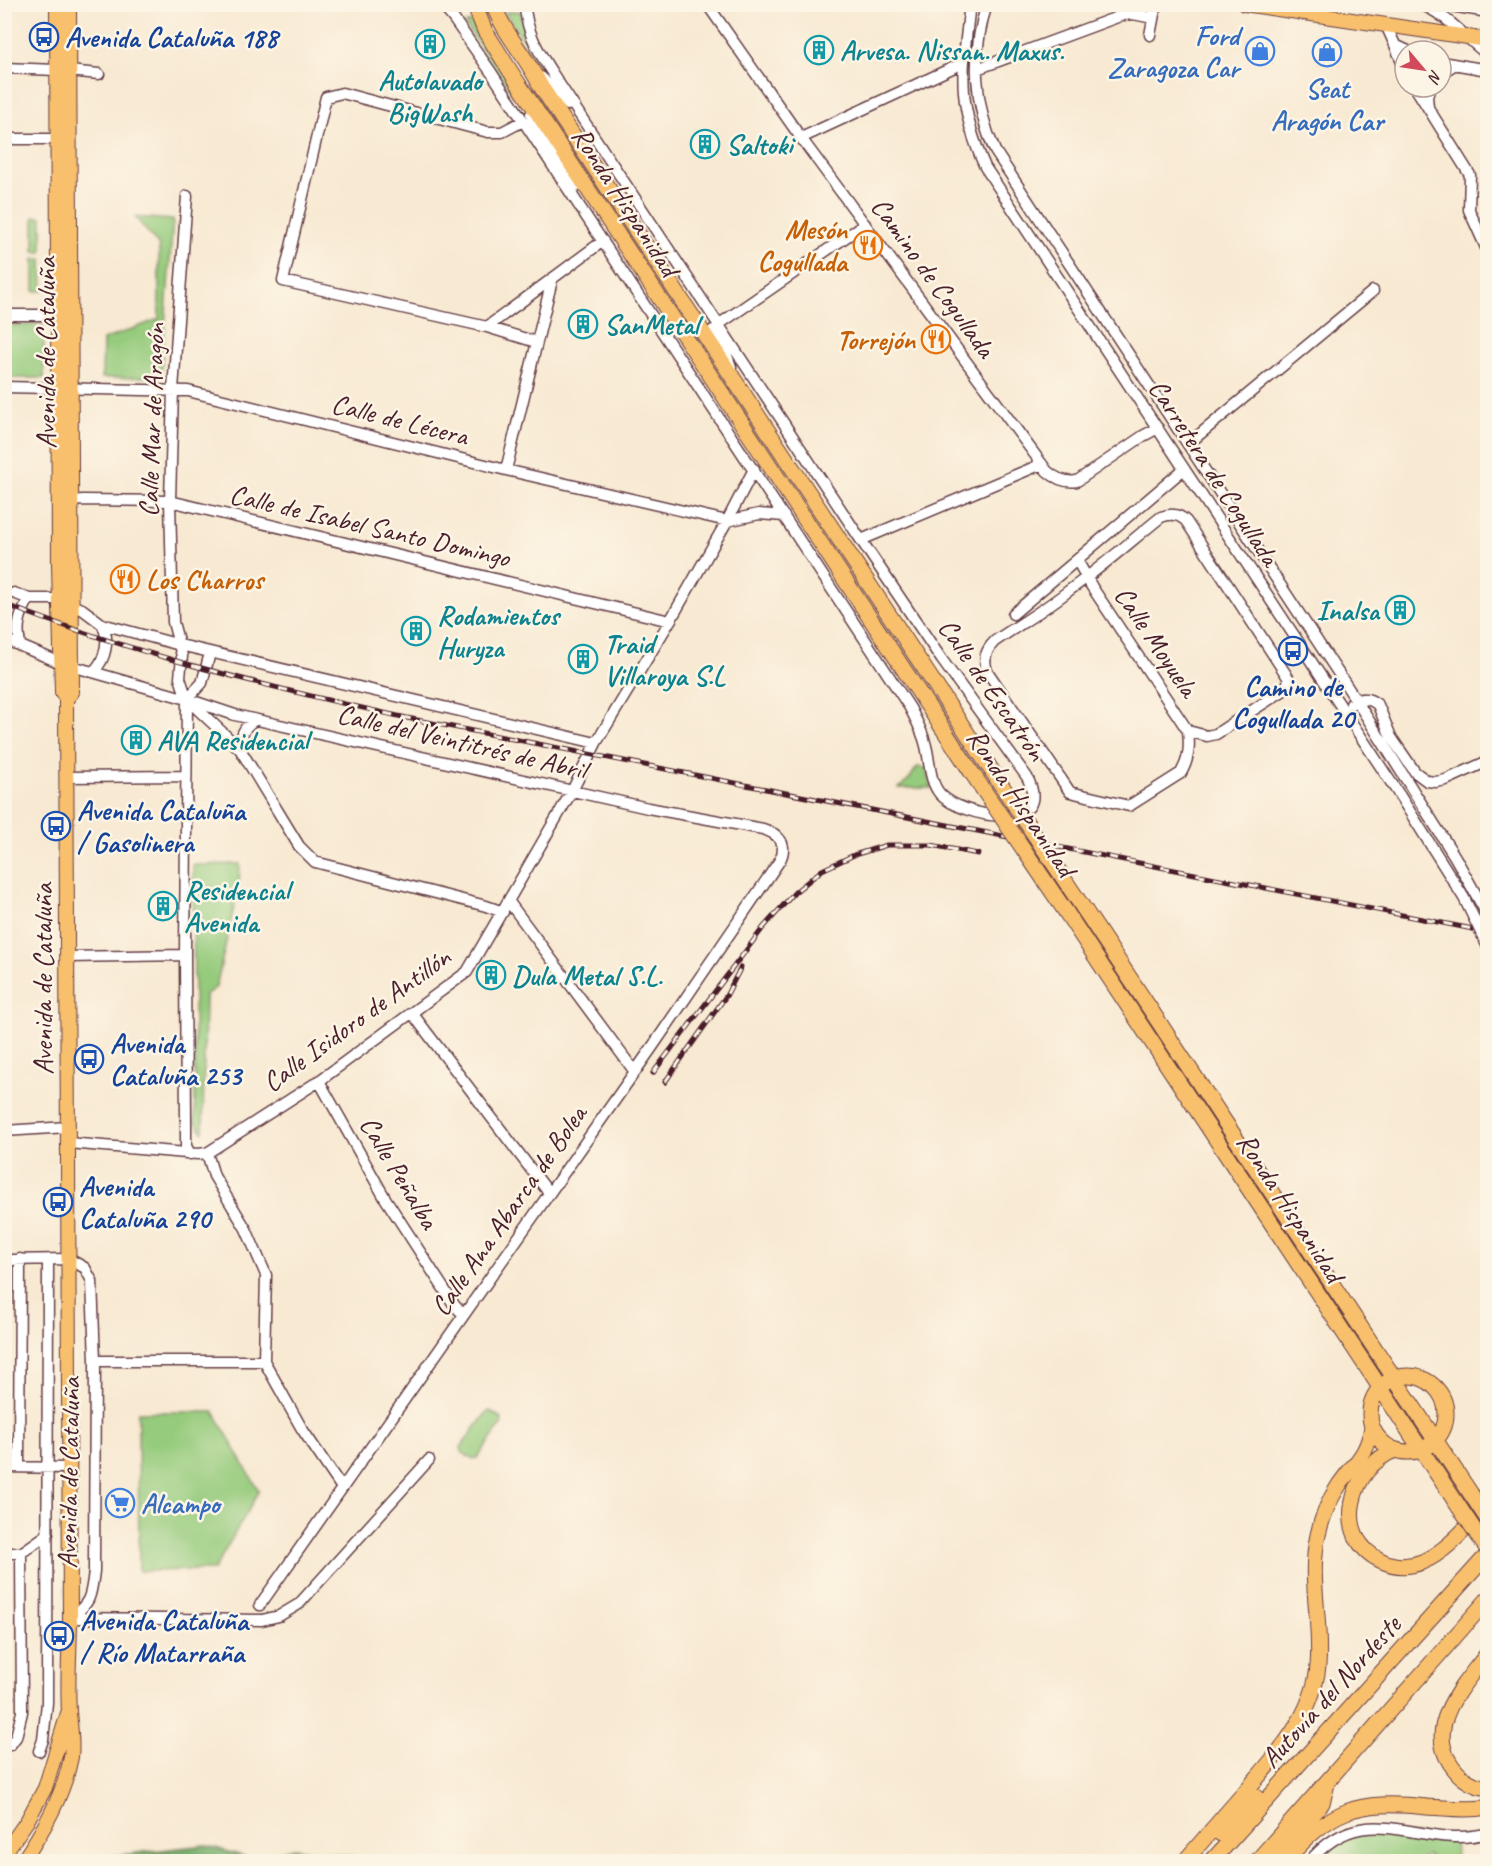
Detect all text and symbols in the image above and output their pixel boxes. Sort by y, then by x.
place label: Ford Zaragoza Car [1108,18,1244,85]
place label: Avenida Cataluña 188 [65,20,281,55]
bus stop icon: Avenida Cataluña 188 [28,21,60,53]
building icon: Autolavado BigWash [414,28,446,60]
place label: Arvesa. Nissan. Maxus. [840,33,1065,68]
building icon: Arvesa. Nissan. Maxus. [803,34,835,66]
shop icon: Ford Zaragoza Car [1244,35,1276,67]
shop icon: Seat Aragón Car [1311,36,1343,68]
north arrow [1393,39,1453,99]
place label: Autolavado BigWash [378,63,485,130]
text: N [1423,67,1446,88]
place label: Seat Aragón Car [1271,71,1386,138]
street label: Ronda Hispanidad [564,120,689,286]
place label: Saltoki [726,127,796,162]
building icon: Saltoki [689,128,721,160]
street label: Camino de Cogullada [864,190,1005,366]
place label: Mesón Cogullada [758,212,850,279]
restaurant icon: Mesón Cogullada [852,229,884,261]
street label: Avenida de Cataluña [28,256,63,449]
place label: SanMetal [604,307,704,342]
building icon: SanMetal [567,308,599,340]
street label: Calle Mar de Aragón [131,321,172,518]
place label: Torrejón [836,322,916,357]
restaurant icon: Torrejón [920,323,952,355]
street label: Carretera de Cogullada [1141,372,1289,574]
street label: Calle de Lécera [328,386,473,454]
street label: Calle de Isabel Santo Domingo [227,476,515,575]
place label: Los Charros [146,562,266,597]
restaurant icon: Los Charros [109,563,141,595]
street label: Calle Moyuela [1107,579,1208,705]
place label: Inalsa [1316,593,1382,628]
building icon: Inalsa [1384,594,1416,626]
place label: Rodamientos Huryza [437,598,562,666]
street label: Calle de Escatrón [931,611,1055,768]
building icon: Rodamientos Huryza [400,615,432,647]
place label: Traid Villaroya S.L [604,626,727,693]
bus stop icon: Camino de Cogullada 20 [1277,635,1309,667]
building icon: Traid Villaroya S.L [567,643,599,675]
place label: Camino de Cogullada 20 [1232,669,1357,736]
street label: Calle del Veintitrés de Abril [334,696,595,788]
street label: Ronda Hispanidad [959,722,1086,886]
place label: AVA Residencial [157,723,313,758]
building icon: AVA Residencial [120,724,152,756]
place label: Avenida Cataluña / Gasolinera [77,793,247,860]
bus stop icon: Avenida Cataluña / Gasolinera [40,810,72,842]
place label: Residencial Avenida [184,873,294,940]
street label: Avenida de Cataluña [25,882,60,1075]
building icon: Residencial Avenida [147,890,179,922]
street label: Calle Isidoro de Antillón [255,939,458,1099]
place label: Dula Metal S.L. [512,958,663,993]
building icon: Dula Metal S.L. [475,959,507,991]
place label: Avenida Cataluña 253 [110,1026,244,1093]
bus stop icon: Avenida Cataluña 253 [73,1043,105,1075]
street label: Calle Ana Abarca de Bolea [423,1096,596,1322]
street label: Calle Peñalba [352,1109,448,1237]
street label: Ronda Hispanidad [1229,1126,1354,1292]
place label: Avenida Cataluña 290 [79,1169,214,1236]
bus stop icon: Avenida Cataluña 290 [42,1186,74,1218]
street label: Avenida de Cataluña [49,1375,88,1569]
place label: Alcampo [141,1486,222,1521]
supermarket icon: Alcampo [104,1487,136,1519]
place label: Avenida Cataluña / Río Matarraña [80,1603,250,1670]
street label: Autovía del Nordeste [1253,1606,1409,1775]
bus stop icon: Avenida Cataluña / Río Matarraña [43,1620,75,1652]

